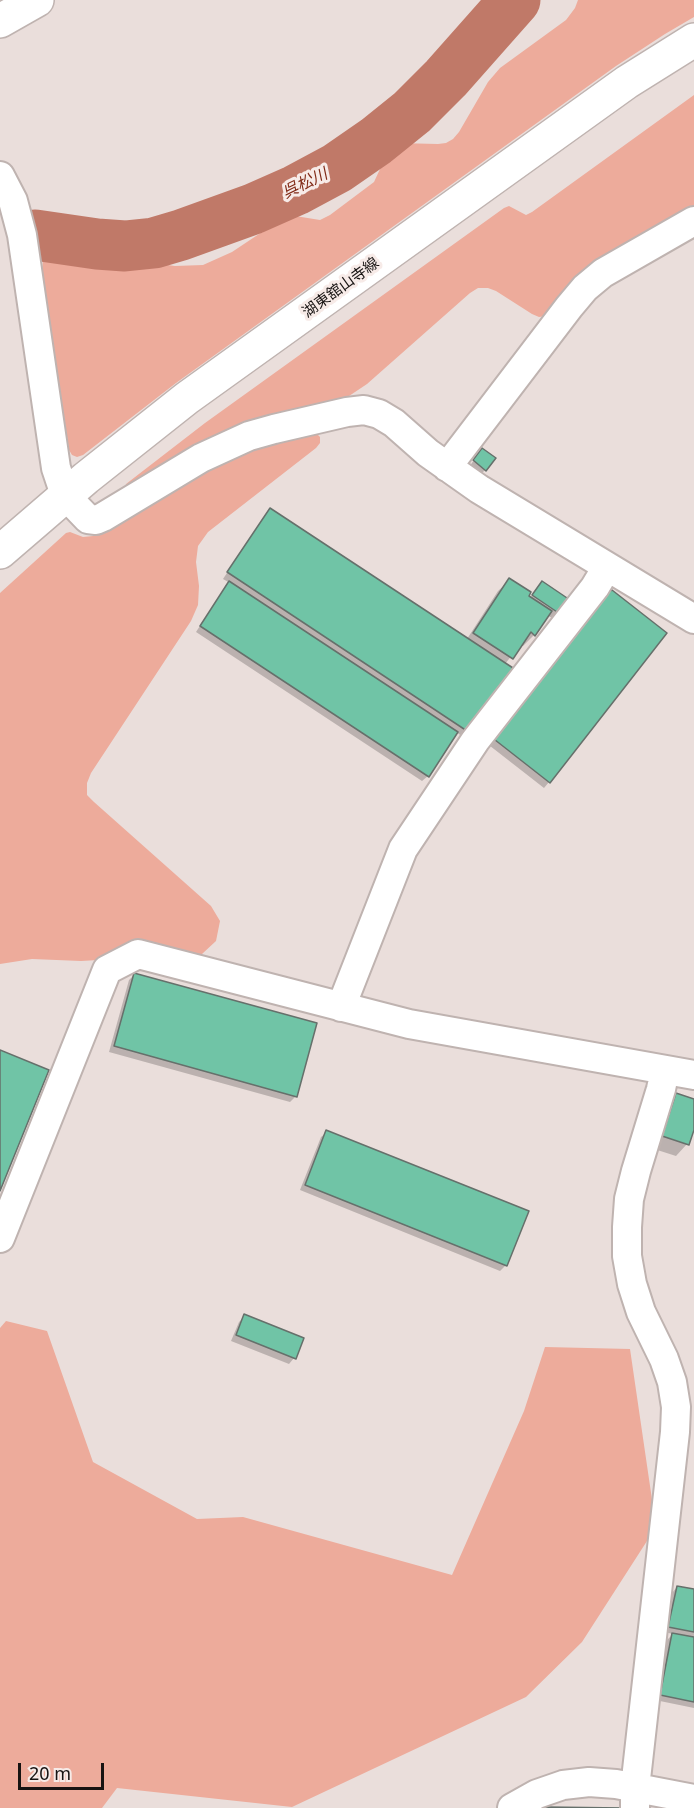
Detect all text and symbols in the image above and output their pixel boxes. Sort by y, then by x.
water label: 呉松川 [279,165,331,203]
street label: 湖東舘山寺線 [299,254,383,322]
scale bar [21,1751,106,1789]
text: 20 m [29,1761,71,1785]

